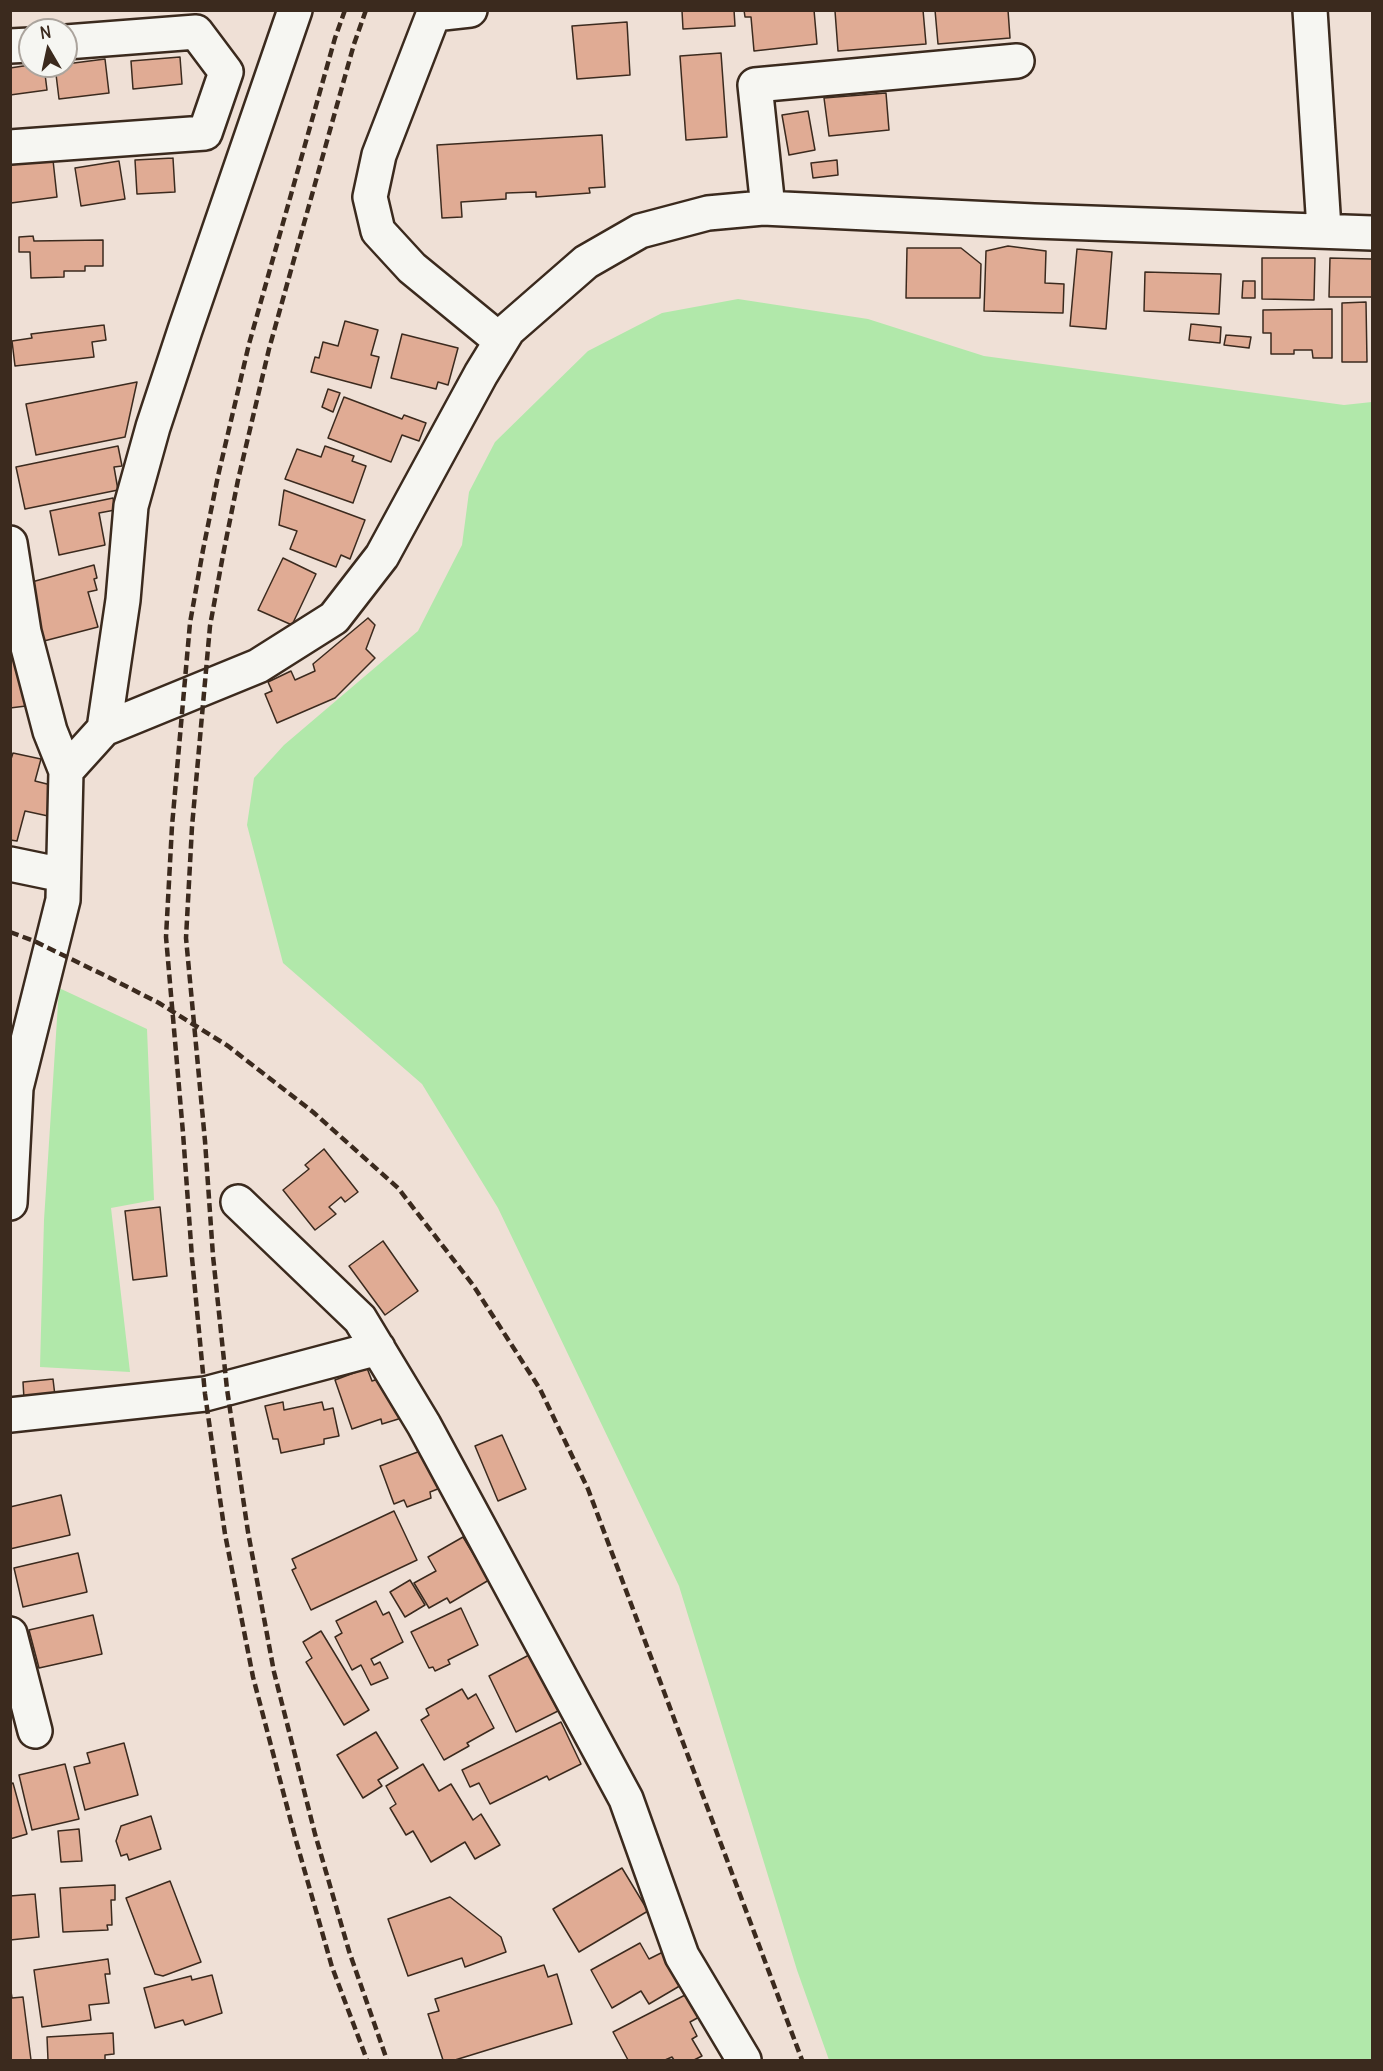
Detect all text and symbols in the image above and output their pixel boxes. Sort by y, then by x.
north arrow [18,18,78,78]
text: N [38,21,53,43]

